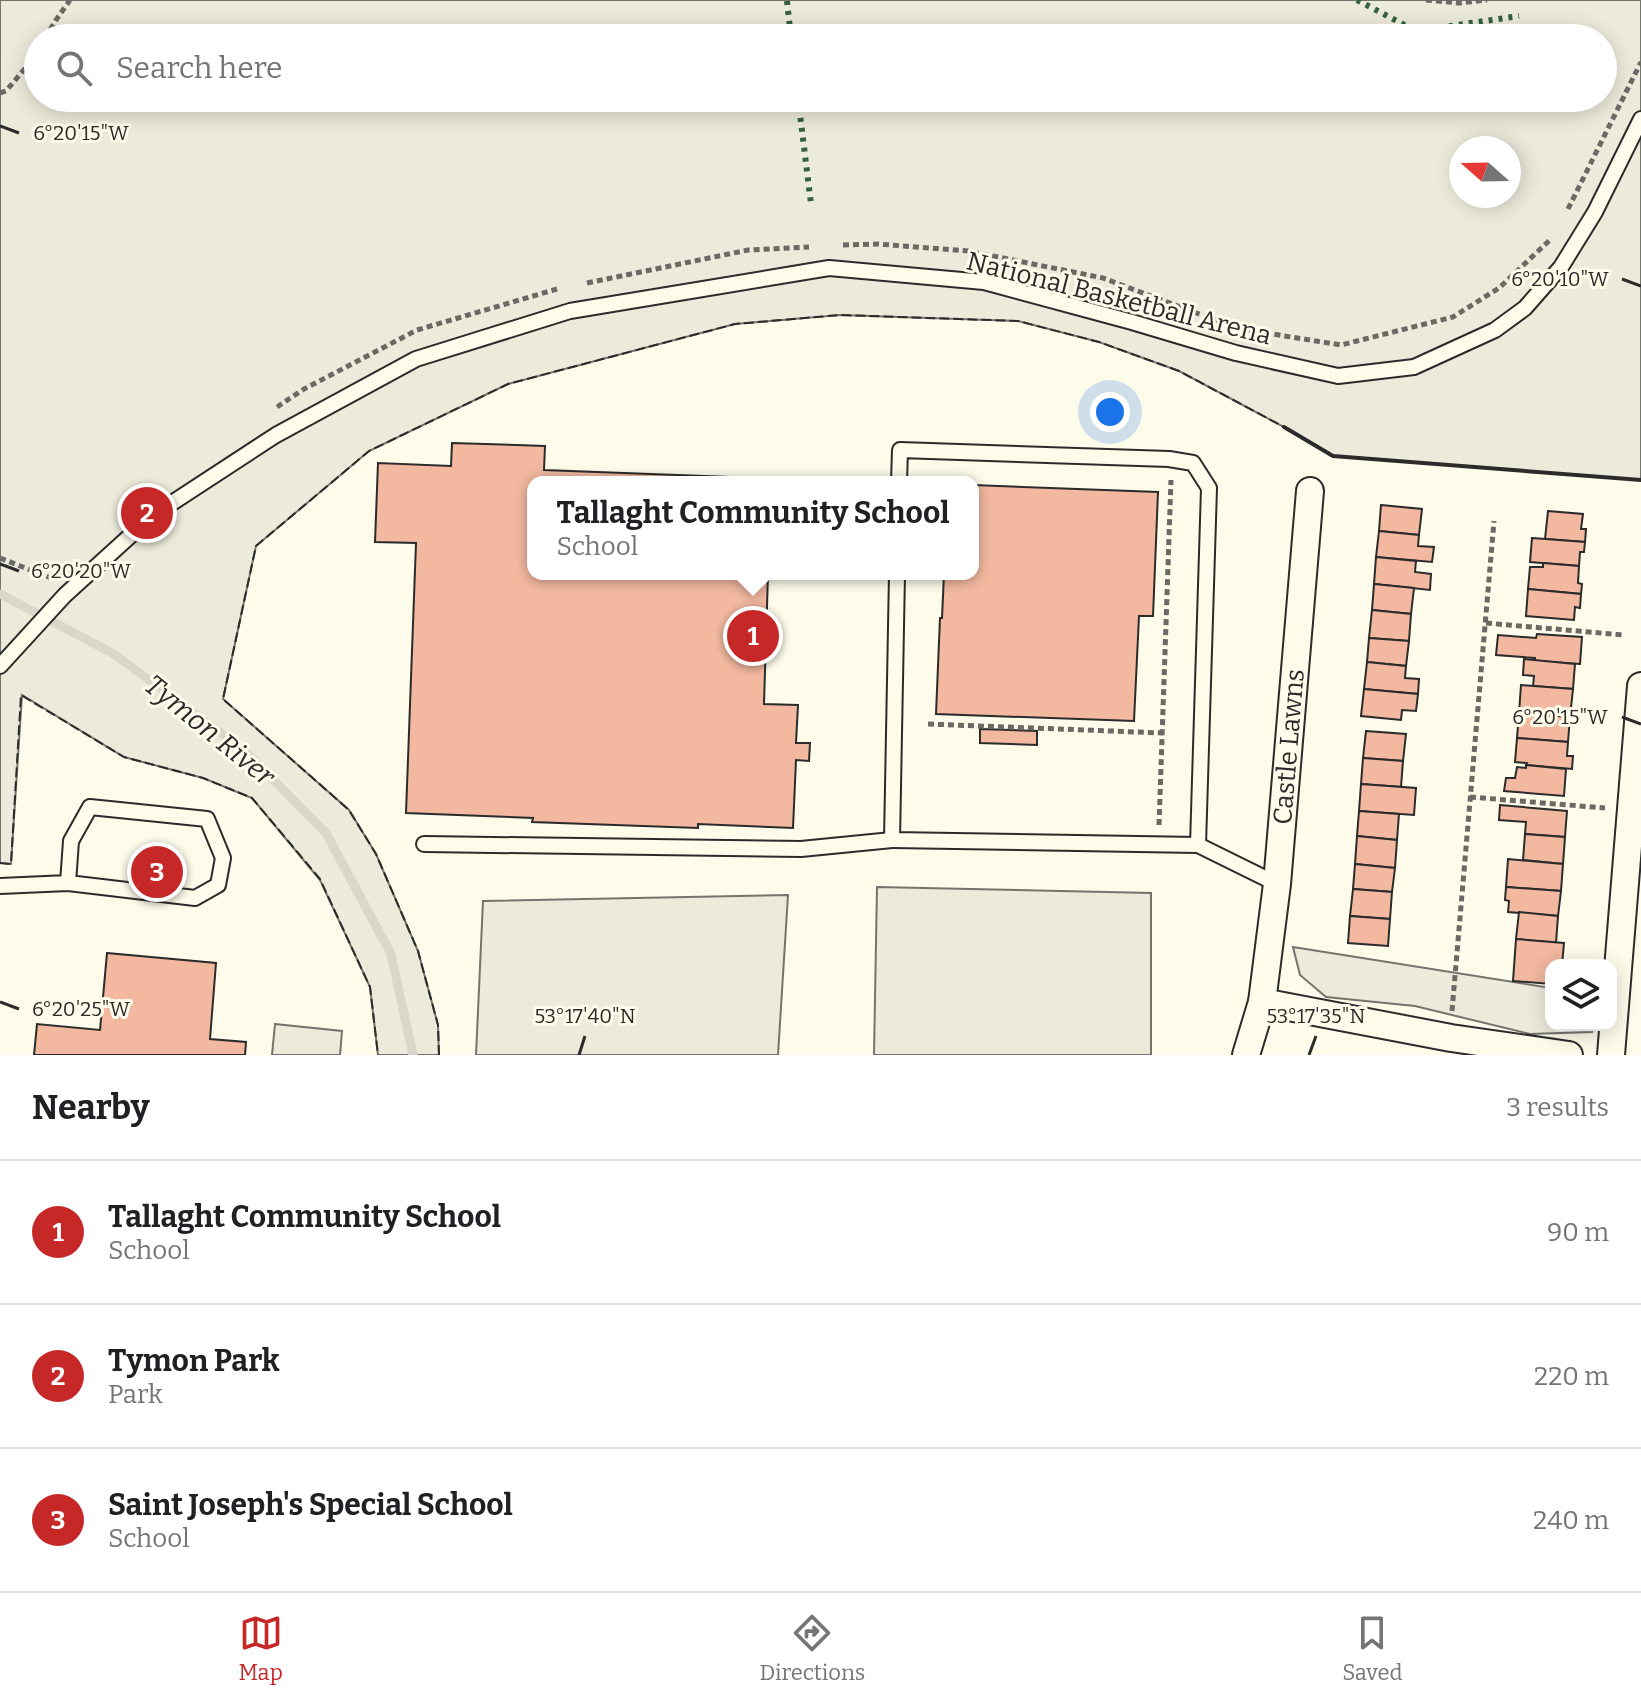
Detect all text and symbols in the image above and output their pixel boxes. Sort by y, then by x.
search box [24,24,1617,112]
icon: search [52,46,96,90]
text: Search here [116,50,283,86]
text: 6°20'15"W [33,121,129,145]
north arrow [1449,136,1521,208]
street label: National Basketball Arena [963,246,1275,351]
text: 6°20'10"W [1511,267,1609,291]
your location [1090,392,1130,432]
popup [527,476,979,580]
pin: 2 [121,483,173,543]
text: Tallaght Community School [556,495,950,531]
text: School [556,531,638,562]
text: 6°20'20"W [31,559,132,583]
pin: 1 [727,606,779,666]
water label: Tymon River [138,668,282,794]
street label: Castle Lawns [1267,668,1311,826]
text: 6°20'15"W [1512,705,1608,729]
pin: 3 [131,842,183,902]
map controls [1545,959,1617,1031]
button: layers [1545,959,1617,1031]
text: 6°20'25"W [32,997,131,1021]
text: 53°17'40"N [534,1004,636,1028]
text: 53°17'35"N [1267,1004,1366,1028]
text: Nearby [32,1087,150,1128]
text: 3 results [1506,1092,1609,1123]
text: Tallaght Community School [108,1199,501,1235]
text: 1 [52,1217,64,1248]
text: 90 m [1547,1217,1609,1248]
text: School [108,1235,190,1266]
text: Tymon Park [108,1343,280,1379]
text: 2 [51,1361,65,1392]
text: 220 m [1534,1361,1609,1392]
text: Park [108,1379,163,1410]
text: Saint Joseph's Special School [108,1487,513,1523]
text: 3 [51,1505,65,1536]
text: 240 m [1533,1505,1609,1536]
text: School [108,1523,190,1554]
tab: Map [238,1611,283,1686]
tab: Directions [760,1611,865,1686]
tab: Saved [1342,1611,1403,1686]

